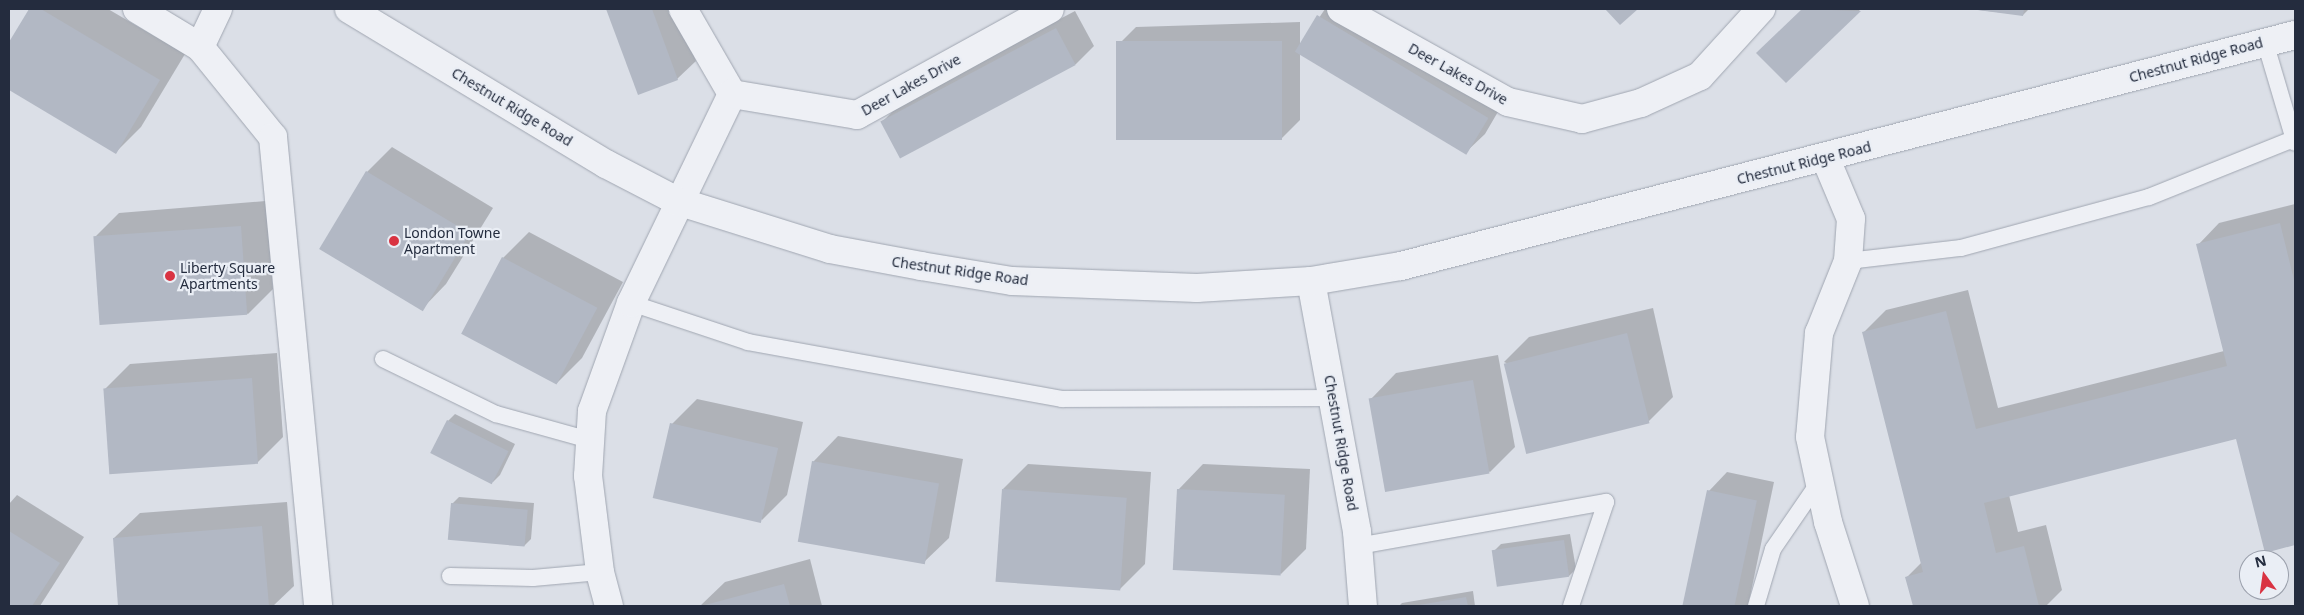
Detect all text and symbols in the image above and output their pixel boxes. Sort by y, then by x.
street label: Chestnut Ridge Road [2127,34,2265,86]
street label: Deer Lakes Drive [1405,40,1511,108]
street label: Deer Lakes Drive [858,51,964,119]
street label: Chestnut Ridge Road [449,64,575,150]
street label: Chestnut Ridge Road [1735,138,1873,188]
place label: London Towne Apartment [404,225,500,258]
marker: London Towne Apartment [388,235,400,247]
street label: Chestnut Ridge Road [891,253,1029,289]
place label: Liberty Square Apartments [180,260,275,292]
marker: Liberty Square Apartments [164,270,176,282]
street label: Chestnut Ridge Road [1321,374,1361,512]
north arrow [2239,550,2289,600]
text: N [2253,550,2268,572]

